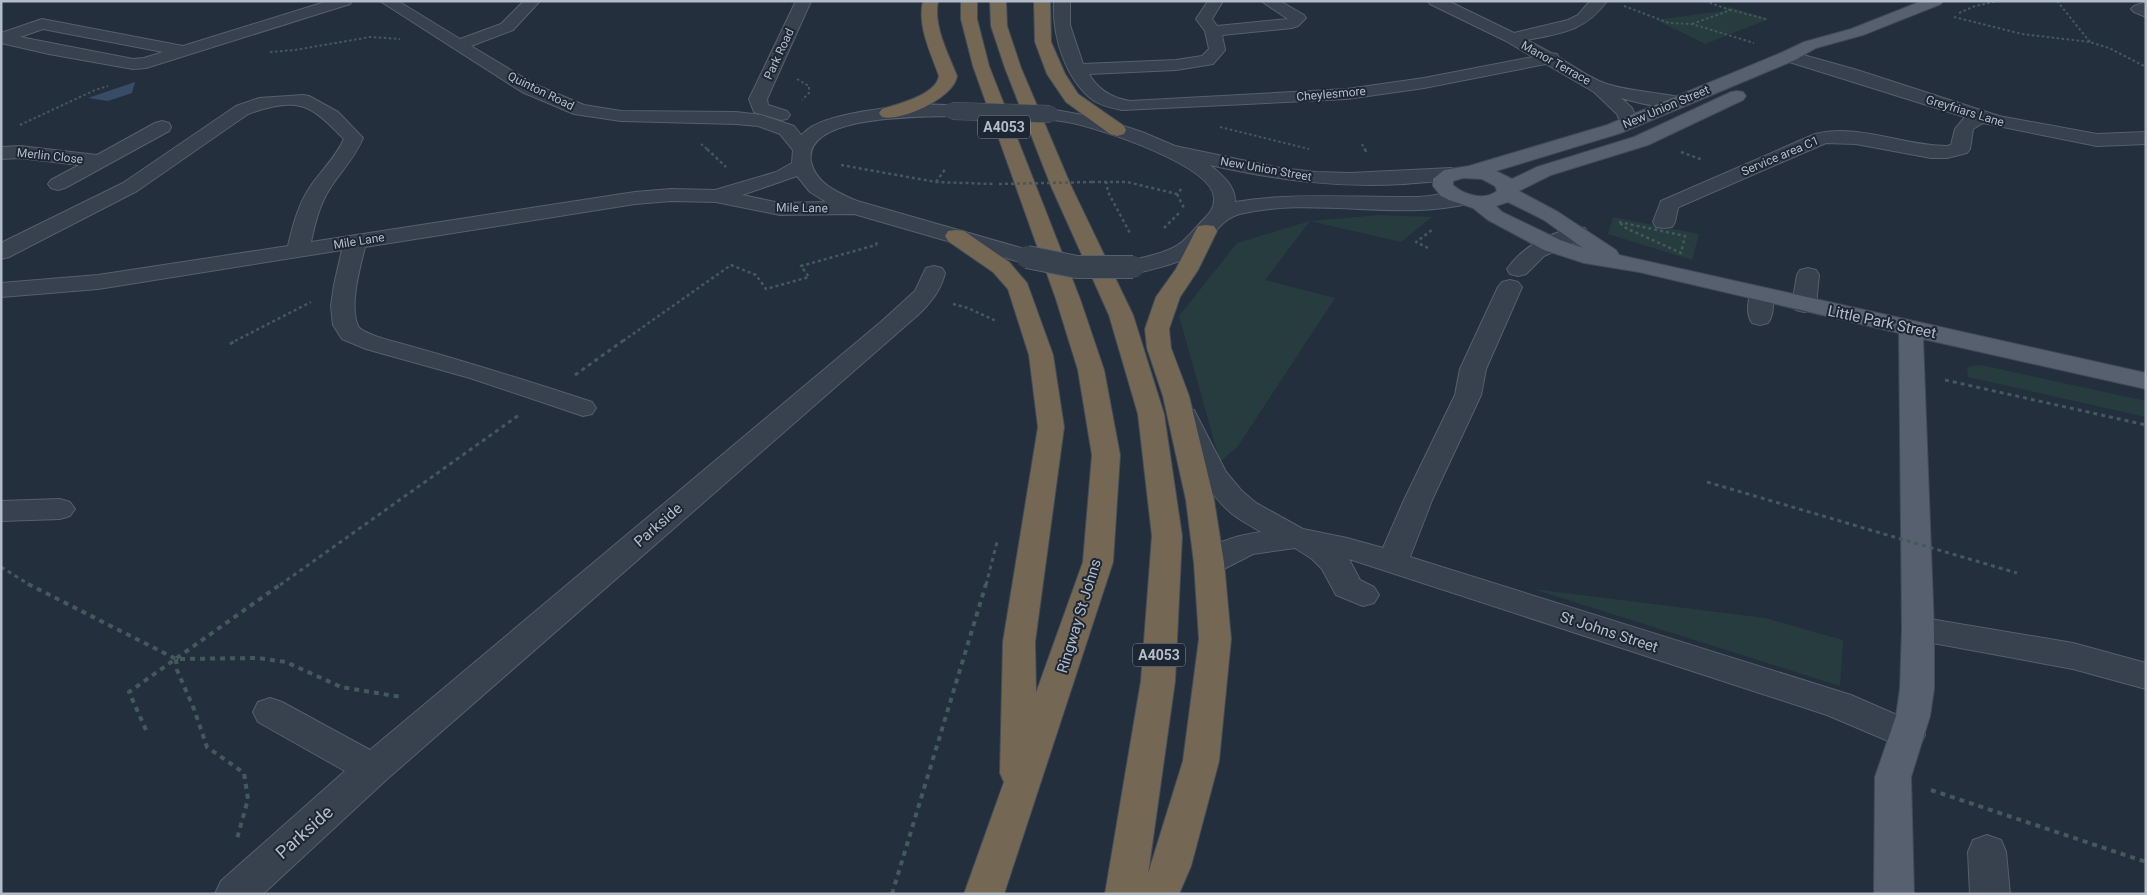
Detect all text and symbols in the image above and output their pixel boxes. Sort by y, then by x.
street label: Park Road [761,26,797,82]
street label: Manor Terrace [1519,38,1593,88]
street label: Quinton Road [505,69,577,113]
street label: New Union Street [1621,82,1711,131]
street label: Cheylesmore [1296,84,1366,104]
street label: Greyfriars Lane [1924,92,2006,130]
road number: A4053 [978,115,1030,138]
street label: Service area C1 [1739,133,1821,179]
street label: Merlin Close [16,146,84,166]
street label: New Union Street [1219,154,1313,184]
street label: Mile Lane [776,201,828,215]
street label: Mile Lane [332,230,386,252]
street label: Little Park Street [1826,302,1938,342]
street label: Parkside [630,499,686,551]
street label: Ringway St Johns [1053,557,1105,675]
street label: St Johns Street [1558,608,1660,656]
road number: A4053 [1133,644,1185,666]
street label: Parkside [271,801,337,863]

